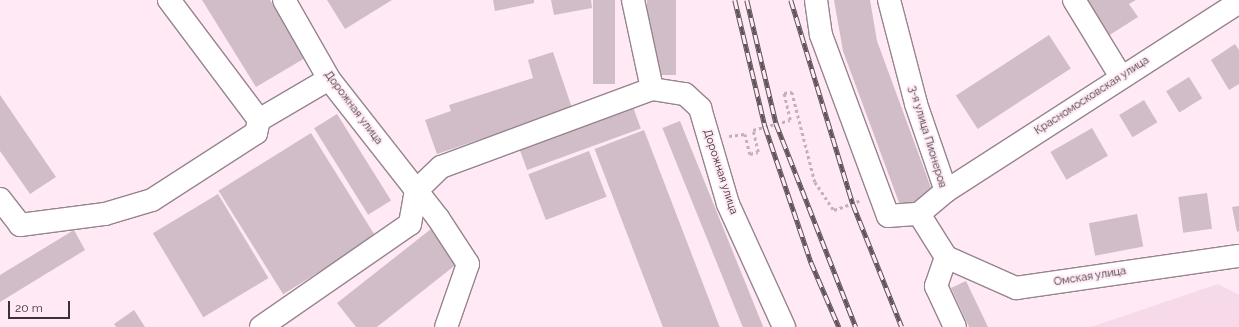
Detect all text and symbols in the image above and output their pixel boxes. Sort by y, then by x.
street label: Красномосковская улица [1032,54,1152,138]
street label: Дорожная улица [321,69,385,147]
street label: 3-я улица Пионеров [905,84,949,190]
street label: Дорожная улица [700,128,740,216]
street label: Омская улица [1053,265,1127,289]
scale bar [10,293,72,319]
text: 20 m [15,301,43,315]

